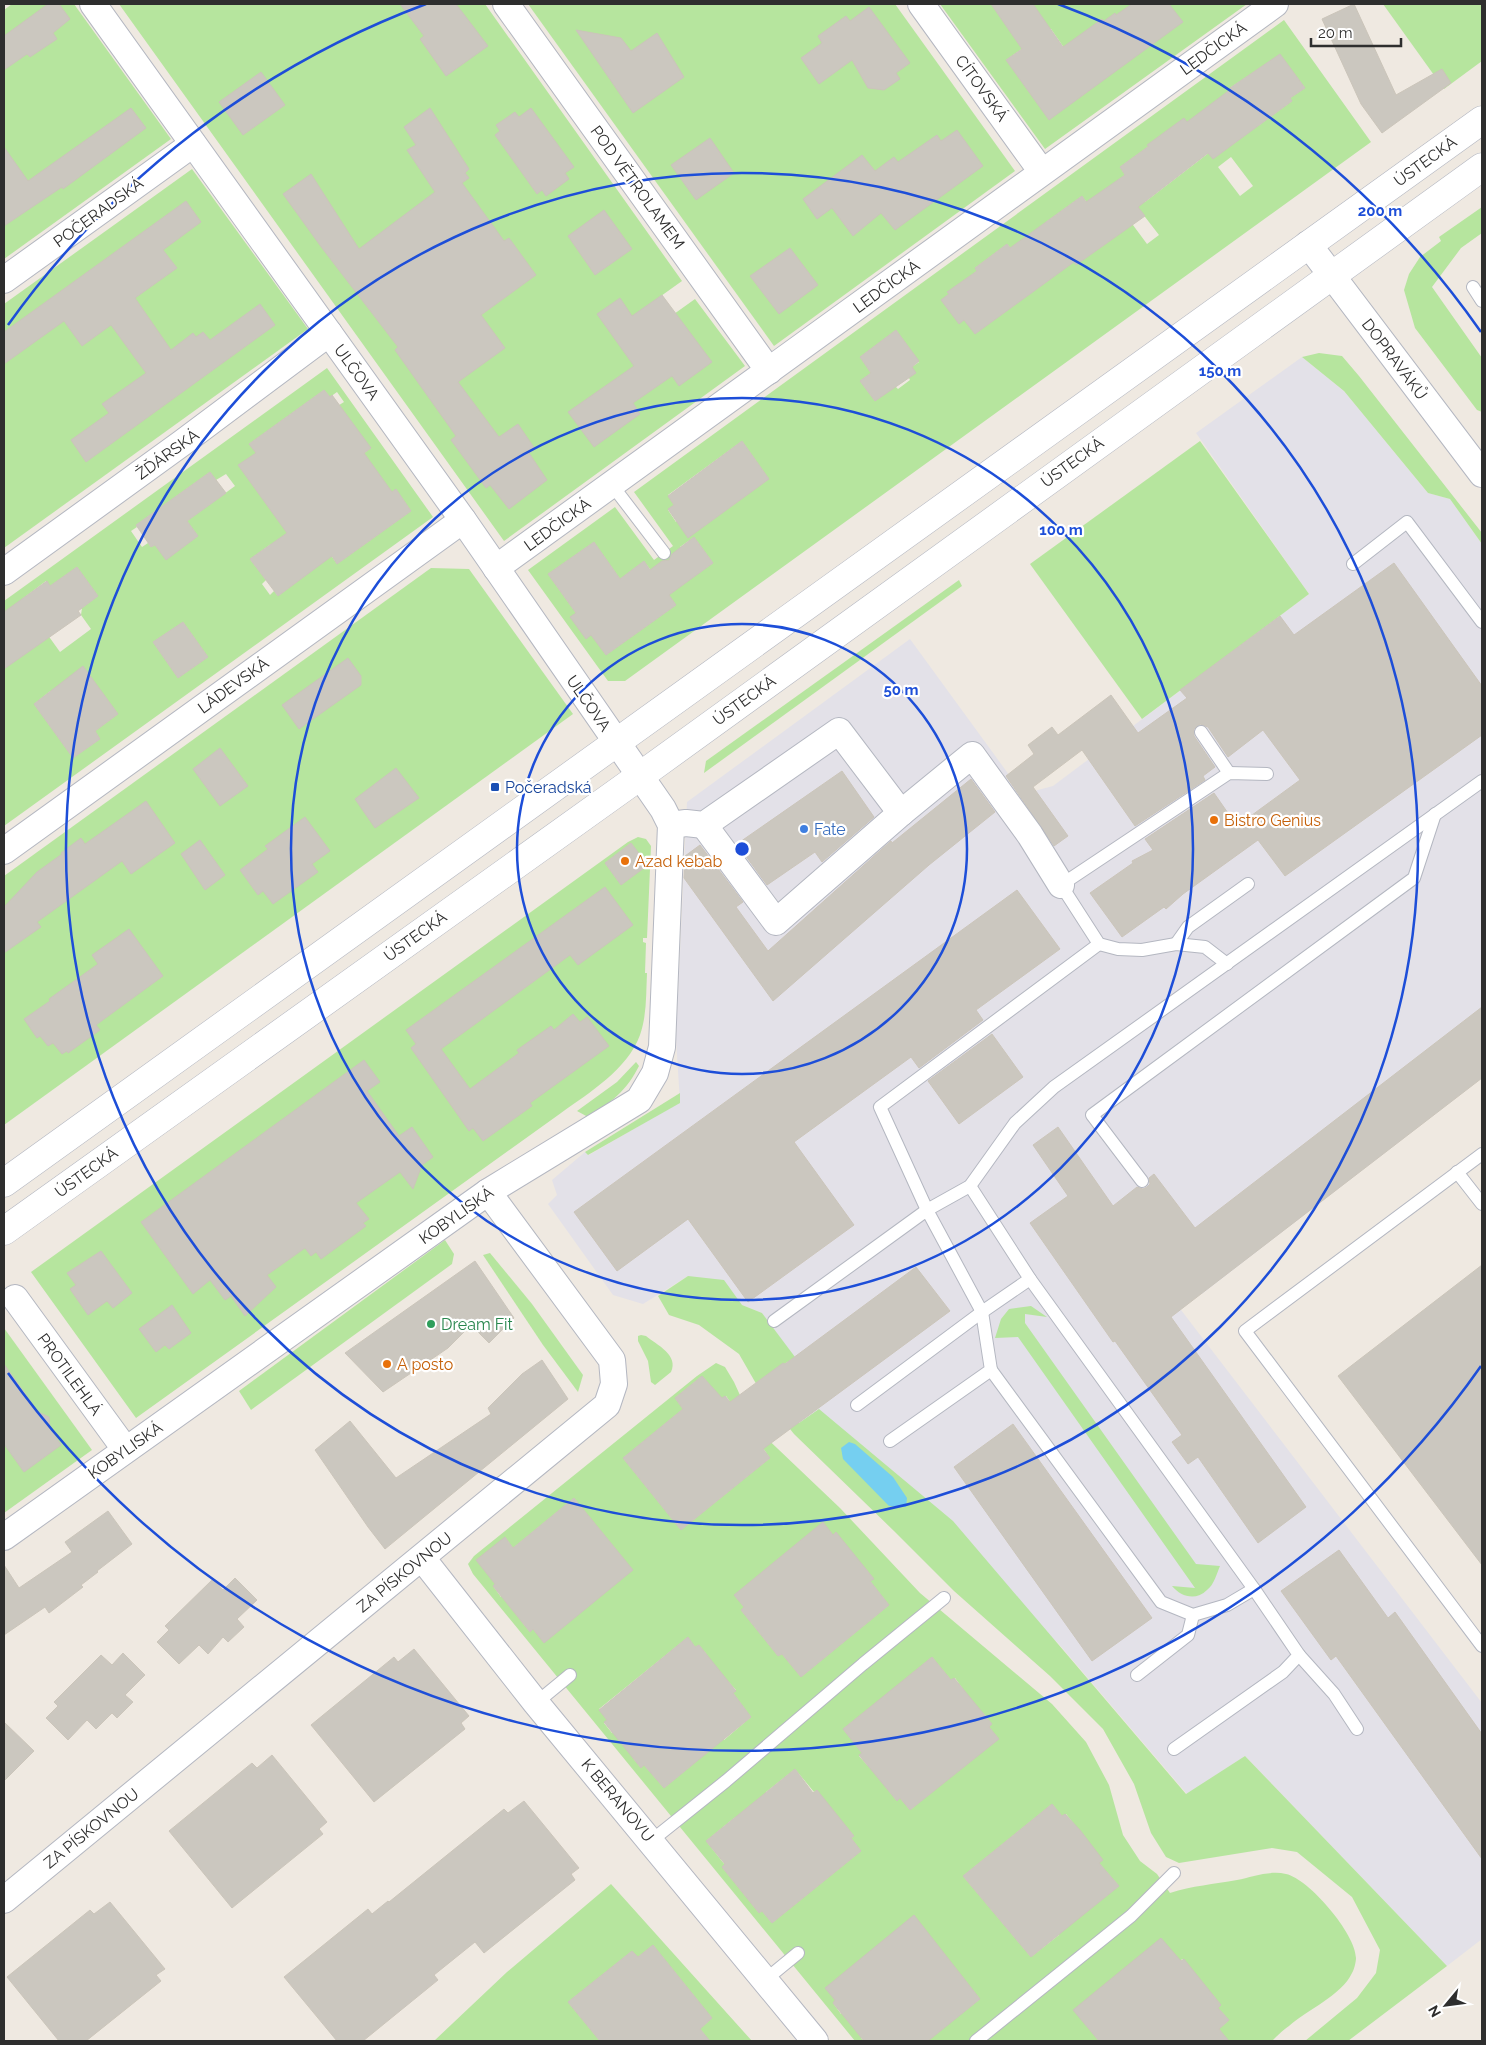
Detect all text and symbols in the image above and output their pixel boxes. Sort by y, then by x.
scale bar [1311,15,1401,47]
street label: LEDČICKÁ [1176,17,1250,79]
text: 20 m [1318,24,1353,42]
street label: CÍTOVSKÁ [951,51,1013,125]
street label: POD VĚTROLAMEM [586,121,690,253]
street label: ÚSTECKÁ [1390,131,1461,191]
street label: POČERADSKÁ [49,173,147,251]
text: 200 m [1358,202,1402,220]
street label: LEDČICKÁ [849,255,923,317]
street label: DOPRAVÁKŮ [1358,314,1432,404]
street label: ULČOVA [330,340,384,404]
text: 150 m [1199,362,1241,380]
street label: ŽĎÁRSKÁ [132,424,203,484]
street label: ÚSTECKÁ [1037,432,1108,492]
street label: LEDČICKÁ [520,493,594,555]
text: 100 m [1039,521,1083,539]
street label: LÁDEVSKÁ [194,652,272,717]
street label: ÚSTECKÁ [709,670,780,730]
street label: ULČOVA [562,671,616,735]
text: 50 m [883,681,919,699]
place label: Počeradská [505,778,592,797]
marker: Počeradská [489,781,501,793]
place label: Bistro Genius [1224,811,1321,830]
marker: Bistro Genius [1208,814,1220,826]
place label: Fate [814,820,846,839]
marker: Fate [798,823,810,835]
centre of rings [733,840,751,858]
place label: Azad kebab [635,852,722,871]
marker: Azad kebab [619,855,631,867]
street label: ÚSTECKÁ [380,906,451,966]
street label: ÚSTECKÁ [51,1142,122,1202]
street label: KOBYLISKÁ [415,1182,497,1248]
place label: Dream Fit [441,1315,514,1334]
marker: Dream Fit [425,1318,437,1330]
street label: PROTILEHLÁ [33,1329,107,1419]
place label: A posto [397,1355,453,1374]
marker: A posto [381,1358,393,1370]
street label: KOBYLISKÁ [84,1417,166,1483]
street label: ZA PÍSKOVNOU [352,1528,456,1616]
street label: K BERANOVU [577,1755,658,1846]
street label: ZA PÍSKOVNOU [39,1784,143,1872]
north arrow [1421,1980,1471,2030]
text: N [1425,2003,1444,2020]

